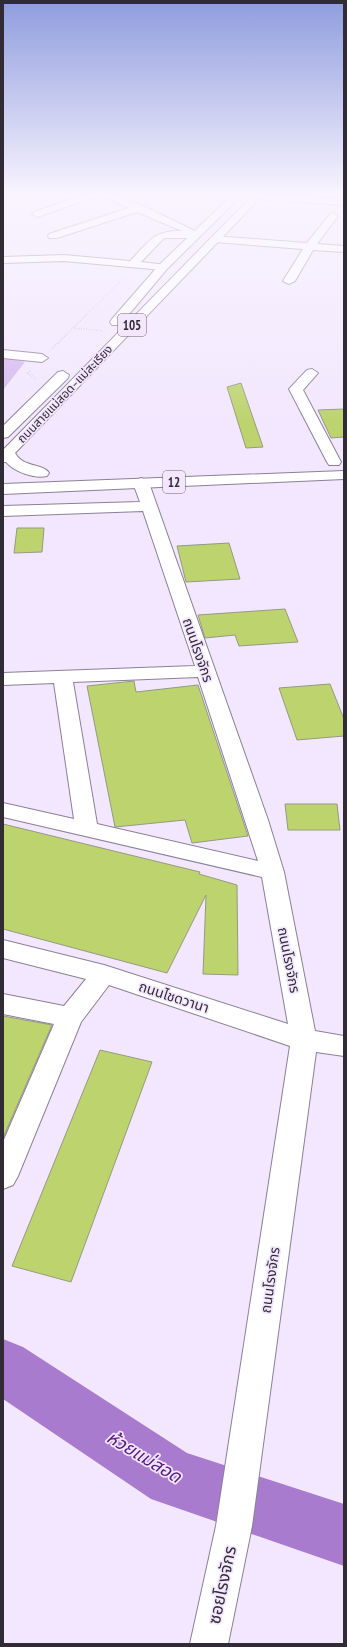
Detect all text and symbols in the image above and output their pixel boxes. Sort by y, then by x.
road number: 105 [118,314,146,336]
street label: ถนนสายแม่สอด–แม่สะเรียง [14,342,115,446]
road number: 12 [163,471,185,493]
street label: ถนนโรงจักร [179,615,217,685]
street label: ถนนโรงจักร [274,925,304,995]
street label: ถนนไชดวานา [137,977,211,1017]
street label: ถนนโรงจักร [256,1246,284,1314]
water label: ห้วยแม่สอด [103,1425,187,1488]
street label: ซอยโรงจักร [203,1544,241,1626]

